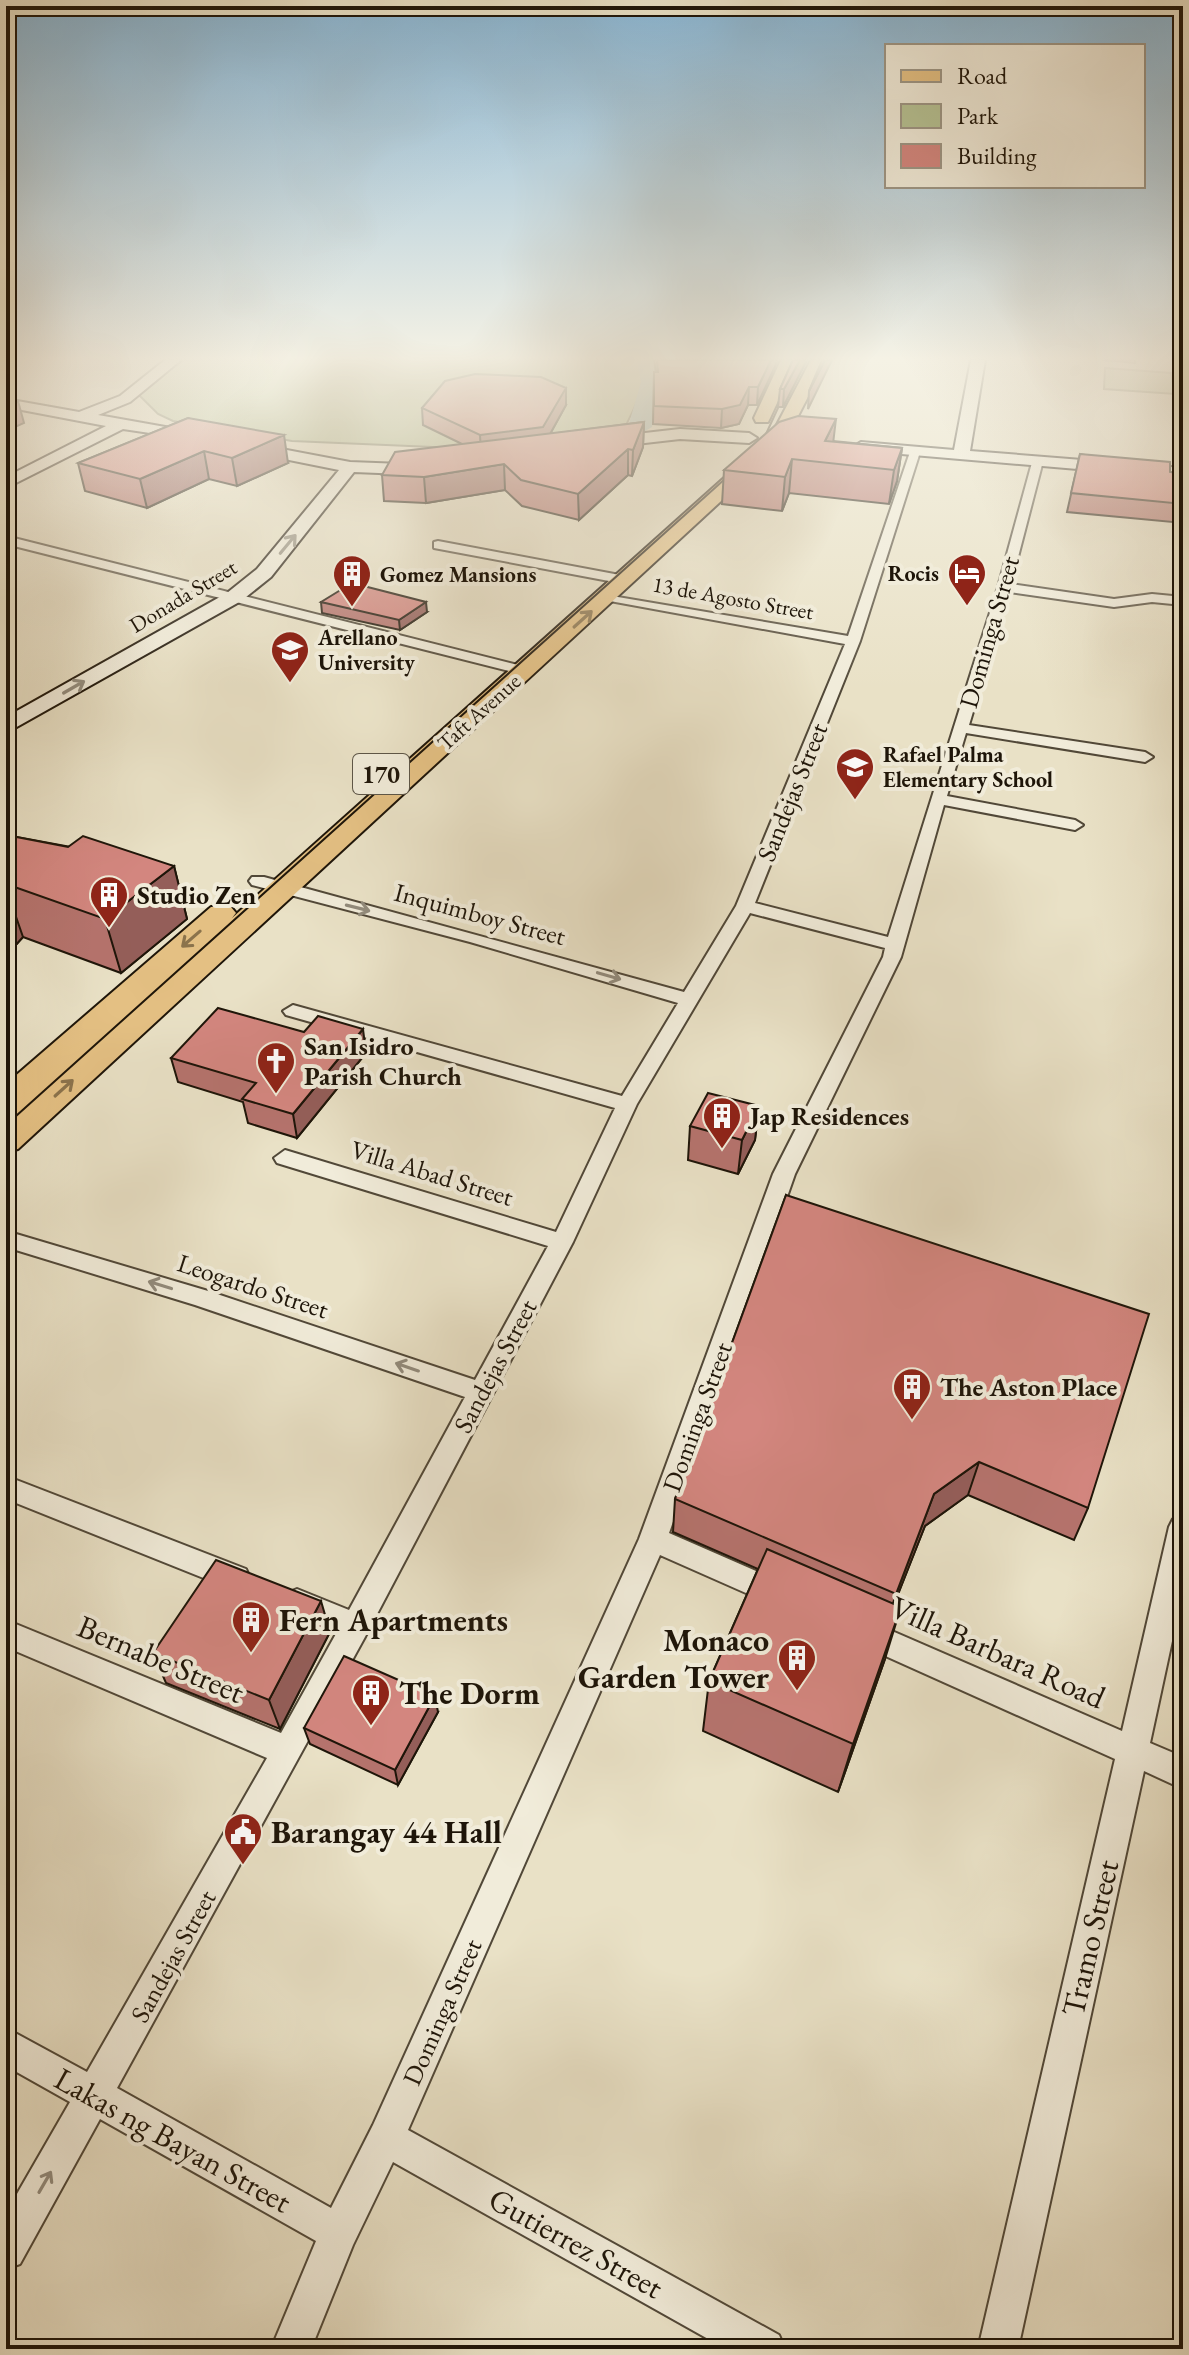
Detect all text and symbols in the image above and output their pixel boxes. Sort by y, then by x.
legend [885,44,1145,188]
text: Road [957,60,1008,91]
text: Park [957,100,999,131]
text: Building [957,140,1037,171]
one-way arrow [279,534,297,555]
street label: Donada Street [124,552,242,639]
hotel icon: Rocis [946,552,988,607]
street label: Dominga Street [951,552,1027,712]
building icon: Gomez Mansions [331,553,373,608]
place label: Rocis [888,559,939,588]
place label: Gomez Mansions [380,560,536,589]
street label: 13 de Agosto Street [650,570,816,626]
one-way arrow [573,609,593,628]
place label: Arellano University [317,623,415,677]
school or university icon: Arellano University [269,629,311,684]
street label: Taft Avenue [431,667,527,757]
one-way arrow [62,679,85,695]
street label: Sandejas Street [749,718,835,866]
place label: Rafael Palma Elementary School [883,740,1053,794]
school or university icon: Rafael Palma Elementary School [834,746,876,801]
road number: 170 [353,754,409,794]
building icon: Studio Zen [88,874,130,929]
street label: Inquimboy Street [391,875,569,953]
place label: Studio Zen [137,878,257,912]
one-way arrow [345,902,371,917]
one-way arrow [181,930,202,948]
one-way arrow [596,970,622,985]
place label: San Isidro Parish Church [304,1029,462,1093]
church icon: San Isidro Parish Church [255,1040,297,1095]
one-way arrow [53,1079,73,1097]
building icon: Jap Residences [701,1095,743,1150]
place label: Jap Residences [747,1099,909,1133]
street label: Villa Abad Street [347,1132,517,1214]
street label: Leogardo Street [173,1246,333,1326]
one-way arrow [148,1277,174,1292]
street label: Sandejas Street [446,1293,544,1439]
street label: Dominga Street [654,1338,740,1496]
one-way arrow [395,1359,420,1374]
building icon: The Aston Place [891,1366,933,1421]
place label: The Aston Place [940,1370,1118,1404]
street label: Villa Barbara Road [884,1586,1113,1718]
building icon: Fern Apartments [230,1599,272,1654]
place label: Fern Apartments [279,1599,508,1641]
street label: Bernabe Street [71,1605,251,1713]
place label: Monaco Garden Tower [578,1619,770,1698]
building icon: Monaco Garden Tower [776,1637,818,1692]
building icon: The Dorm [350,1672,392,1727]
place label: The Dorm [399,1672,540,1714]
public building icon: Barangay 44 Hall [222,1811,264,1866]
place label: Barangay 44 Hall [271,1811,502,1853]
street label: Tramo Street [1052,1856,1128,2020]
street label: Sandejas Street [123,1884,223,2028]
street label: Dominga Street [395,1933,489,2091]
street label: Lakas ng Bayan Street [47,2058,299,2222]
one-way arrow [37,2171,53,2194]
street label: Gutierrez Street [481,2178,671,2308]

